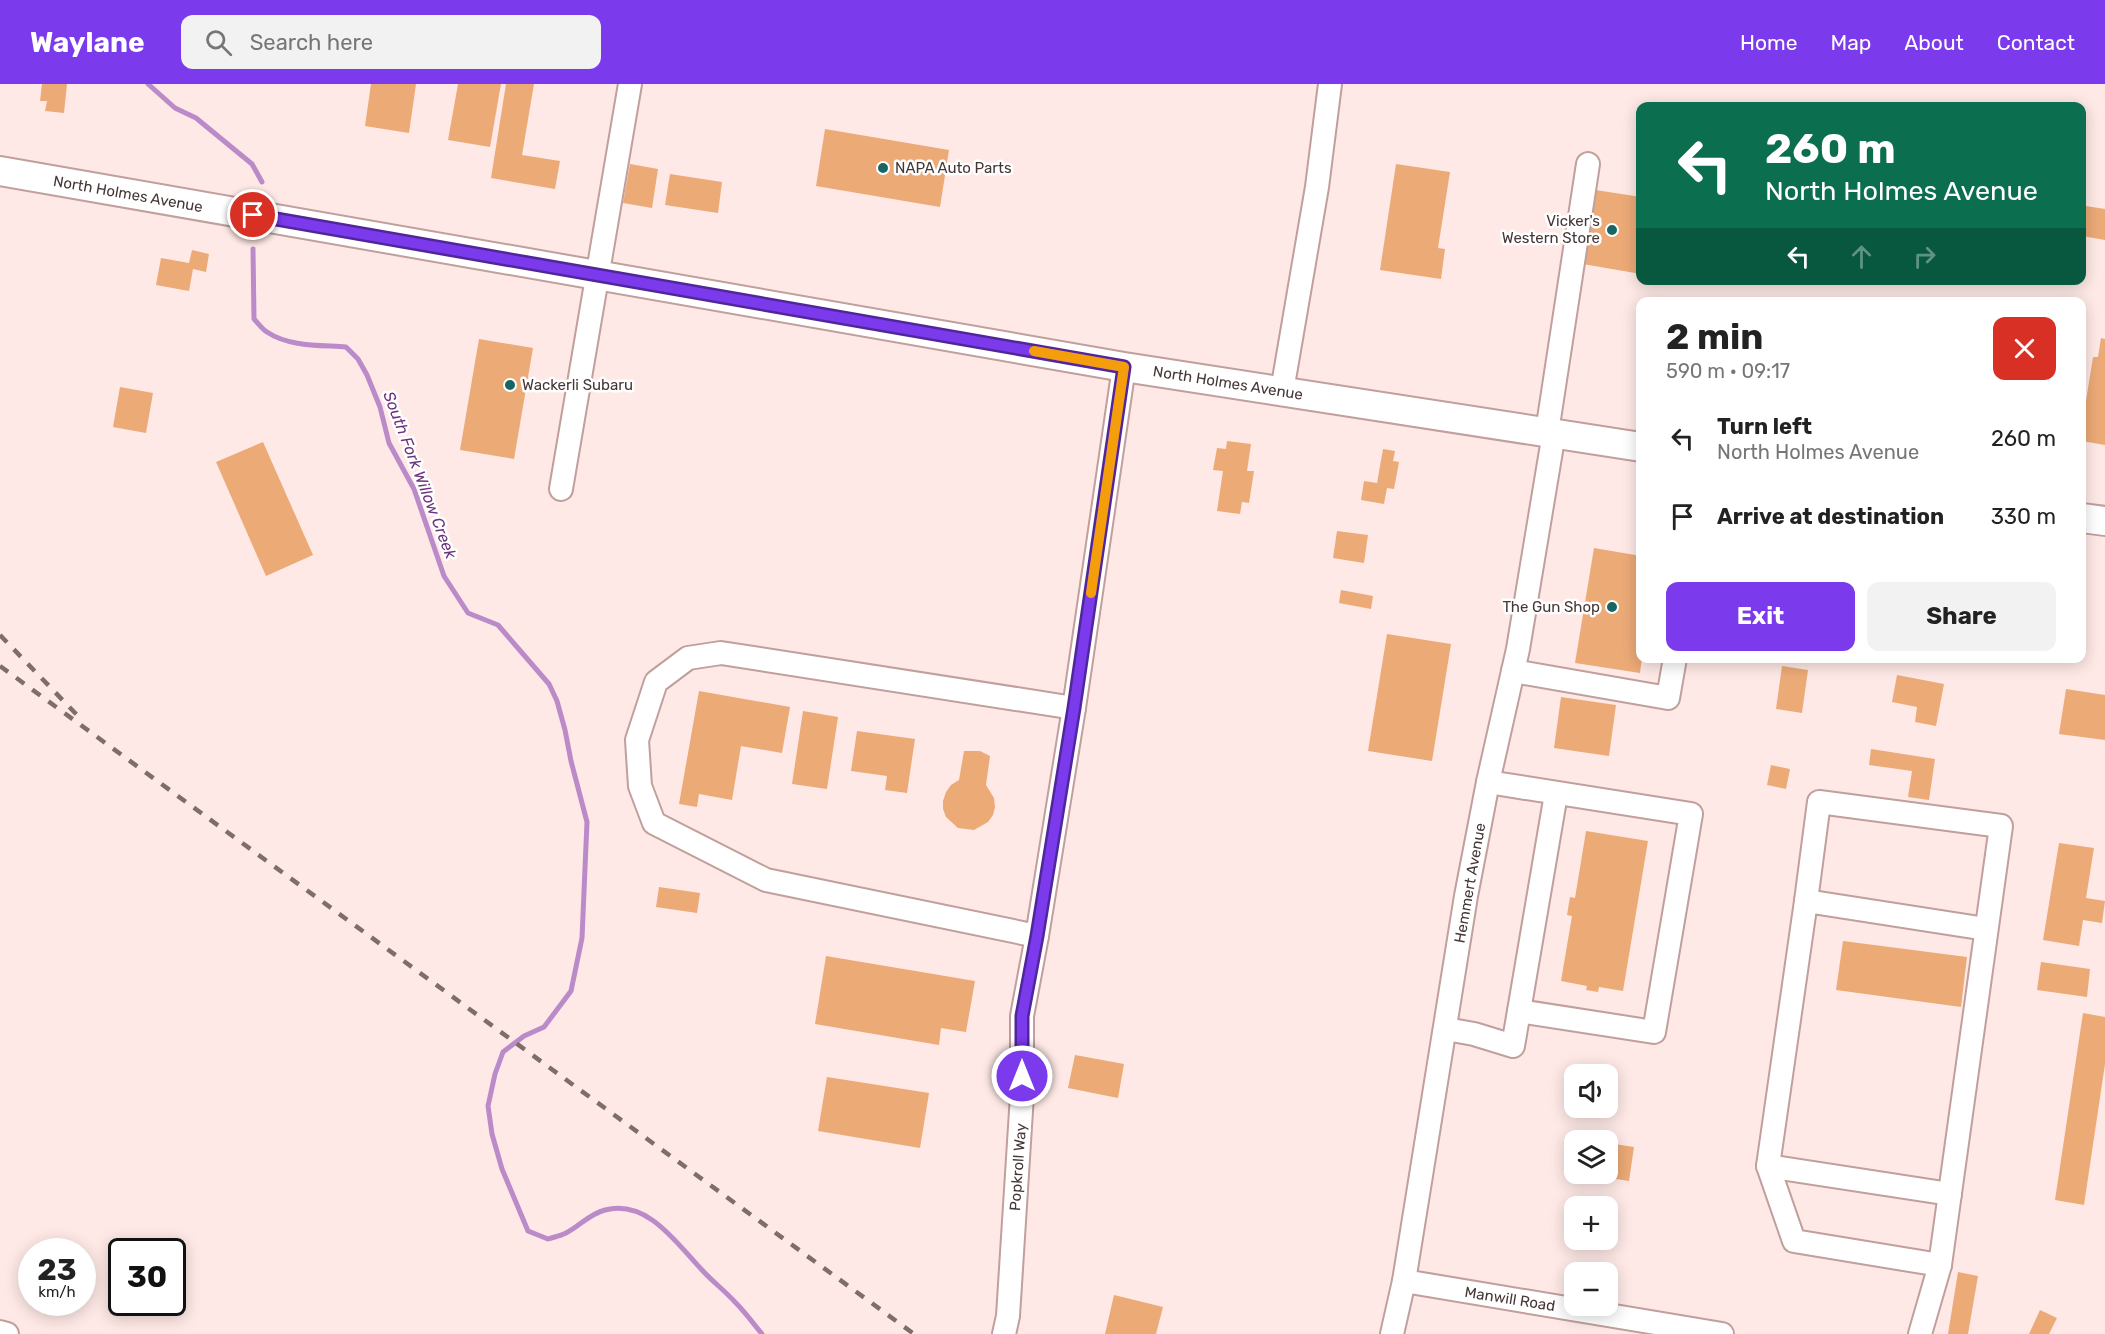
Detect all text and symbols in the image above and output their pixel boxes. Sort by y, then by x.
search box [181,15,601,69]
text: Waylane [30,26,145,59]
icon: search [202,26,235,59]
text: Search here [250,29,373,56]
text: Home [1740,30,1797,55]
text: Map [1830,30,1871,55]
text: About [1904,30,1964,55]
text: Contact [1997,30,2075,55]
text: 260 m [1765,124,1896,174]
icon: left [1666,126,1744,204]
place label: NAPA Auto Parts [895,159,1012,177]
marker: NAPA Auto Parts [876,161,890,175]
street label: North Holmes Avenue [52,172,204,216]
text: North Holmes Avenue [1765,175,2038,207]
pin [227,189,278,240]
icon: arrive [236,198,269,231]
place label: Vicker's Western Store [1502,212,1600,247]
marker: Vicker's Western Store [1605,223,1619,237]
icon: left [1782,240,1815,273]
icon: ahead [1845,240,1878,273]
icon: right [1908,240,1941,273]
text: 2 min [1666,315,1764,358]
button: close [1993,317,2056,380]
text: 590 m · 09:17 [1666,359,1790,383]
street label: North Holmes Avenue [1152,362,1304,404]
place label: Wackerli Subaru [522,376,633,394]
marker: Wackerli Subaru [503,378,517,392]
water label: South Fork Willow Creek [379,389,461,562]
text: Turn left [1717,413,1812,440]
icon: left [1666,422,1699,455]
text: 260 m [1991,425,2056,452]
text: North Holmes Avenue [1717,440,1919,464]
icon: arrive [1666,500,1699,533]
text: Arrive at destination [1717,503,1944,530]
text: 330 m [1991,503,2056,530]
button: Exit [1666,582,1855,651]
button: Share [1867,582,2056,651]
place label: The Gun Shop [1502,598,1600,616]
marker: The Gun Shop [1605,600,1619,614]
street label: Hemmert Avenue [1451,822,1489,944]
position arrow [990,1044,1054,1108]
map controls [1564,1064,1618,1316]
button: sound [1564,1064,1618,1118]
street label: Popkroll Way [1006,1123,1030,1211]
button: layers [1564,1130,1618,1184]
button: + [1564,1196,1618,1250]
speed limit sign: 30 [108,1238,186,1316]
text: 23 [37,1252,77,1288]
button: − [1564,1262,1618,1316]
text: km/h [38,1283,76,1301]
street label: Manwill Road [1463,1283,1557,1315]

